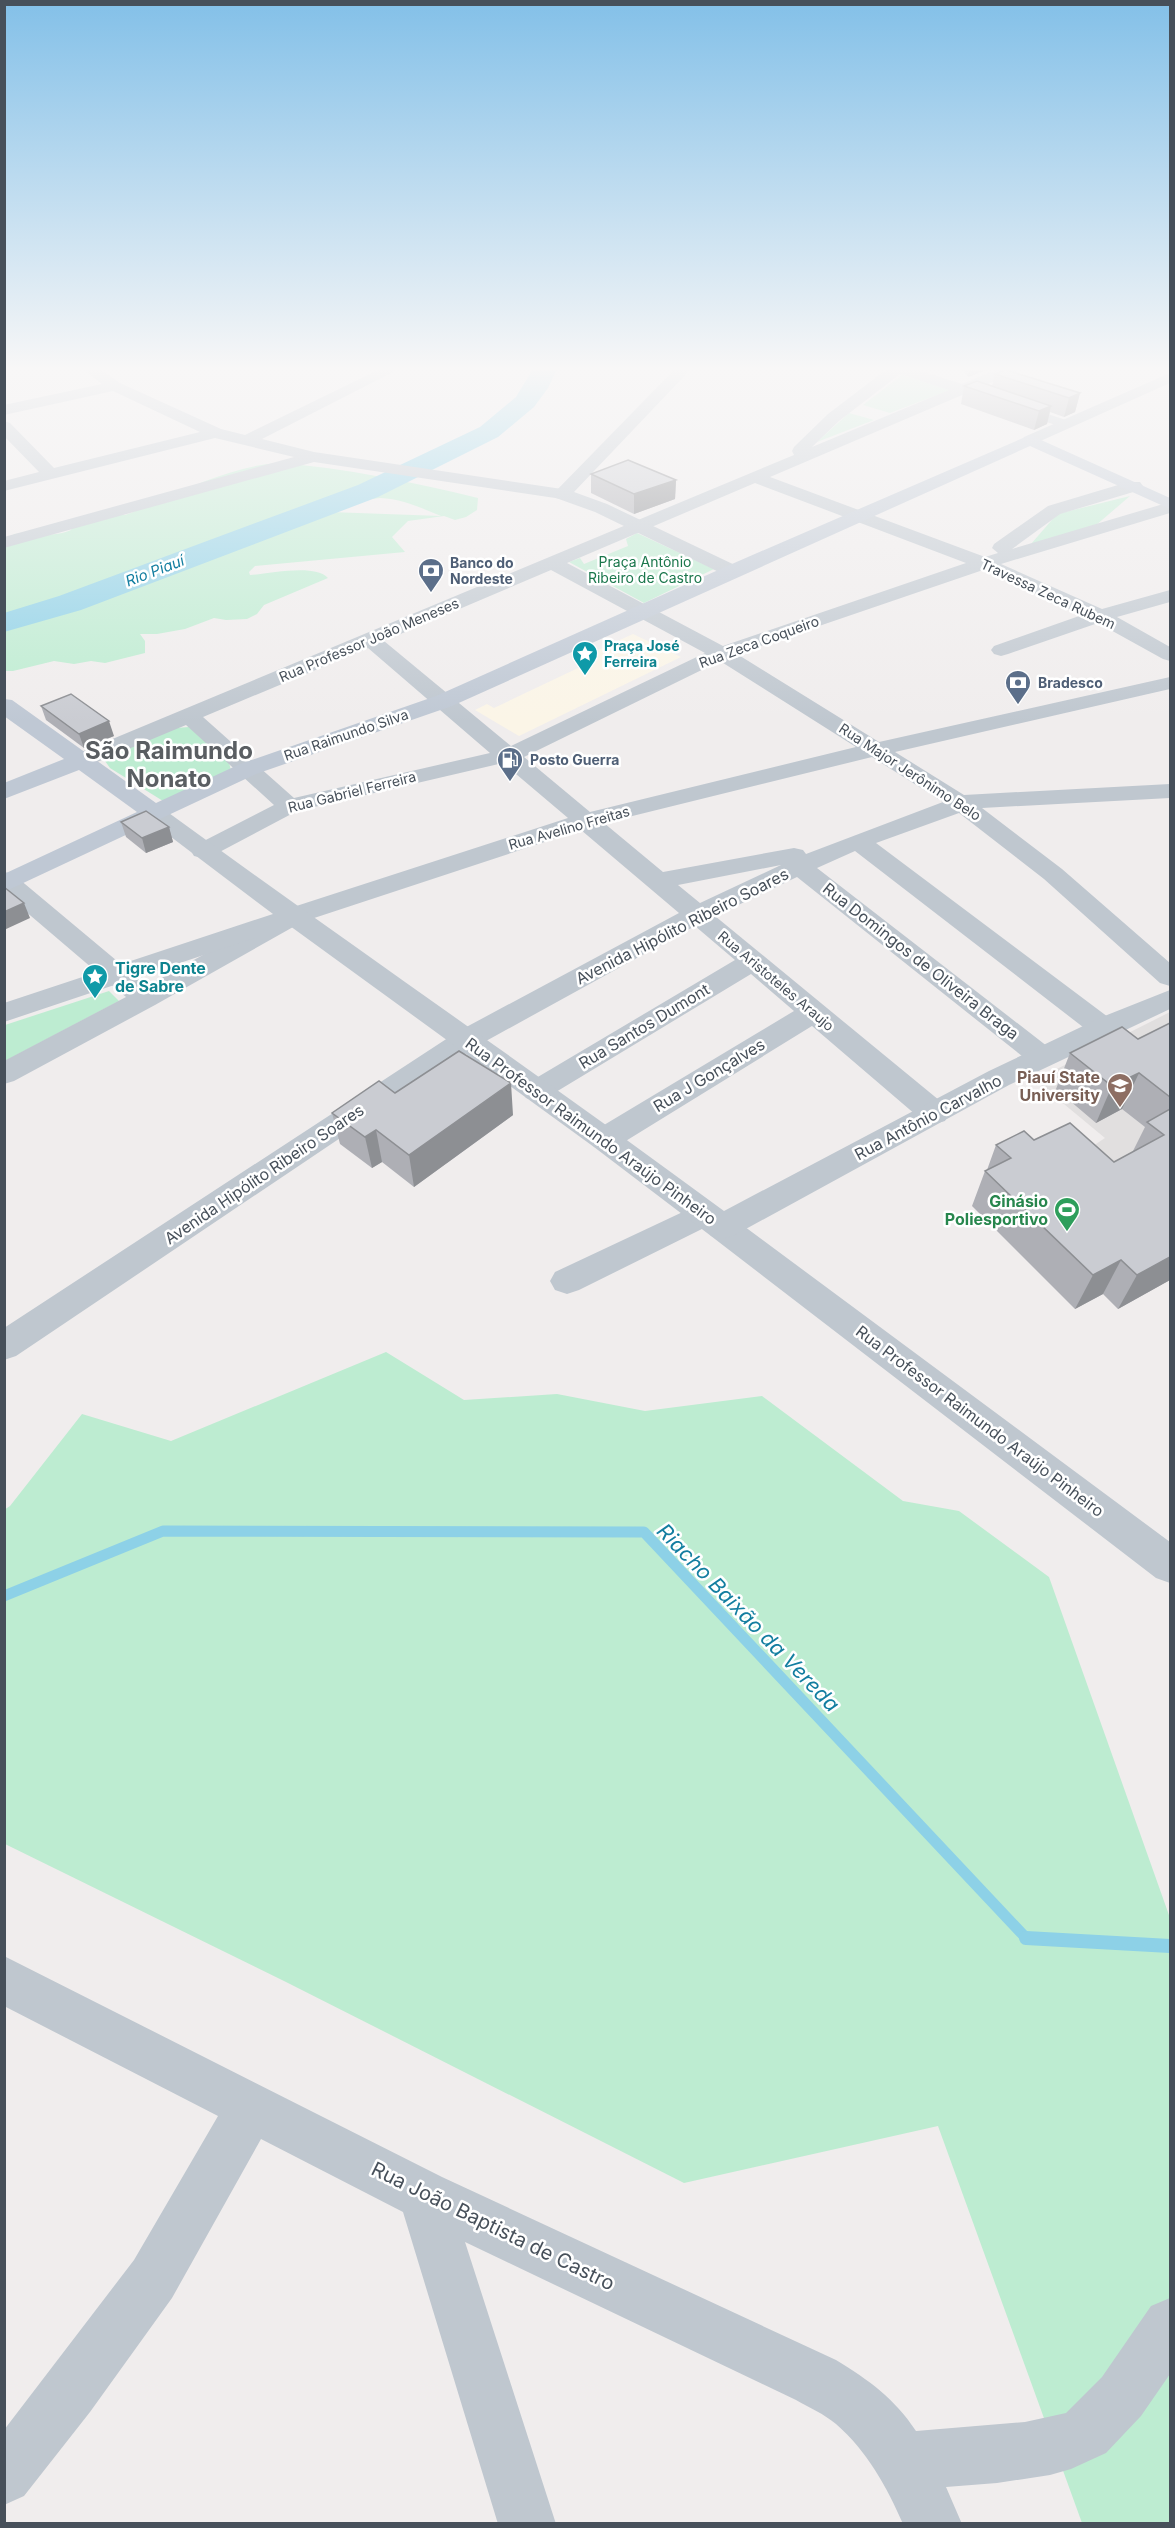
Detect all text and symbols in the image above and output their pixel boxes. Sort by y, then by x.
water label: Rio Piauí [123,550,188,590]
park label: Praça Antônio Ribeiro de Castro [588,553,702,586]
place label: Banco do Nordeste [450,554,514,587]
street label: Travessa Zeca Rubem [978,555,1118,632]
bank icon: Banco do Nordeste [416,556,446,594]
street label: Rua Professor João Meneses [276,594,461,685]
street label: Rua Zeca Coqueiro [697,612,821,671]
place label: Praça José Ferreira [604,637,679,670]
place icon: Praça José Ferreira [570,639,600,677]
bank icon: Bradesco [1003,668,1033,706]
place label: Bradesco [1038,674,1103,691]
street label: Rua Raimundo Silva [281,705,410,764]
street label: Rua Major Jerônimo Belo [836,719,984,824]
district label: São Raimundo Nonato [85,736,253,793]
fuel station icon: Posto Guerra [495,745,525,783]
place label: Posto Guerra [530,751,619,768]
street label: Rua Gabriel Ferreira [286,767,418,816]
street label: Rua Avelino Freitas [506,802,631,853]
street label: Avenida Hipólito Ribeiro Soares [572,863,792,989]
street label: Rua Domingos de Oliveira Braga [819,878,1023,1044]
street label: Rua Aristoteles Araujo [715,927,838,1034]
place label: Tigre Dente de Sabre [115,958,206,996]
place icon: Tigre Dente de Sabre [80,962,110,1000]
street label: Rua Santos Dumont [575,979,713,1073]
street label: Rua Professor Raimundo Araújo Pinheiro [462,1033,720,1229]
street label: Rua J Gonçalves [650,1034,768,1116]
place label: Piauí State University [1017,1067,1100,1105]
street label: Rua Antônio Carvalho [851,1070,1005,1164]
school or university icon: Piauí State University [1105,1071,1135,1109]
street label: Avenida Hipólito Ribeiro Soares [160,1100,368,1248]
place label: Ginásio Poliesportivo [945,1191,1048,1229]
sports icon: Ginásio Poliesportivo [1052,1195,1082,1233]
street label: Rua Professor Raimundo Araújo Pinheiro [852,1321,1108,1521]
water label: Riacho Baixão da Vereda [652,1518,845,1717]
street label: Rua João Baptista de Castro [367,2157,619,2295]

